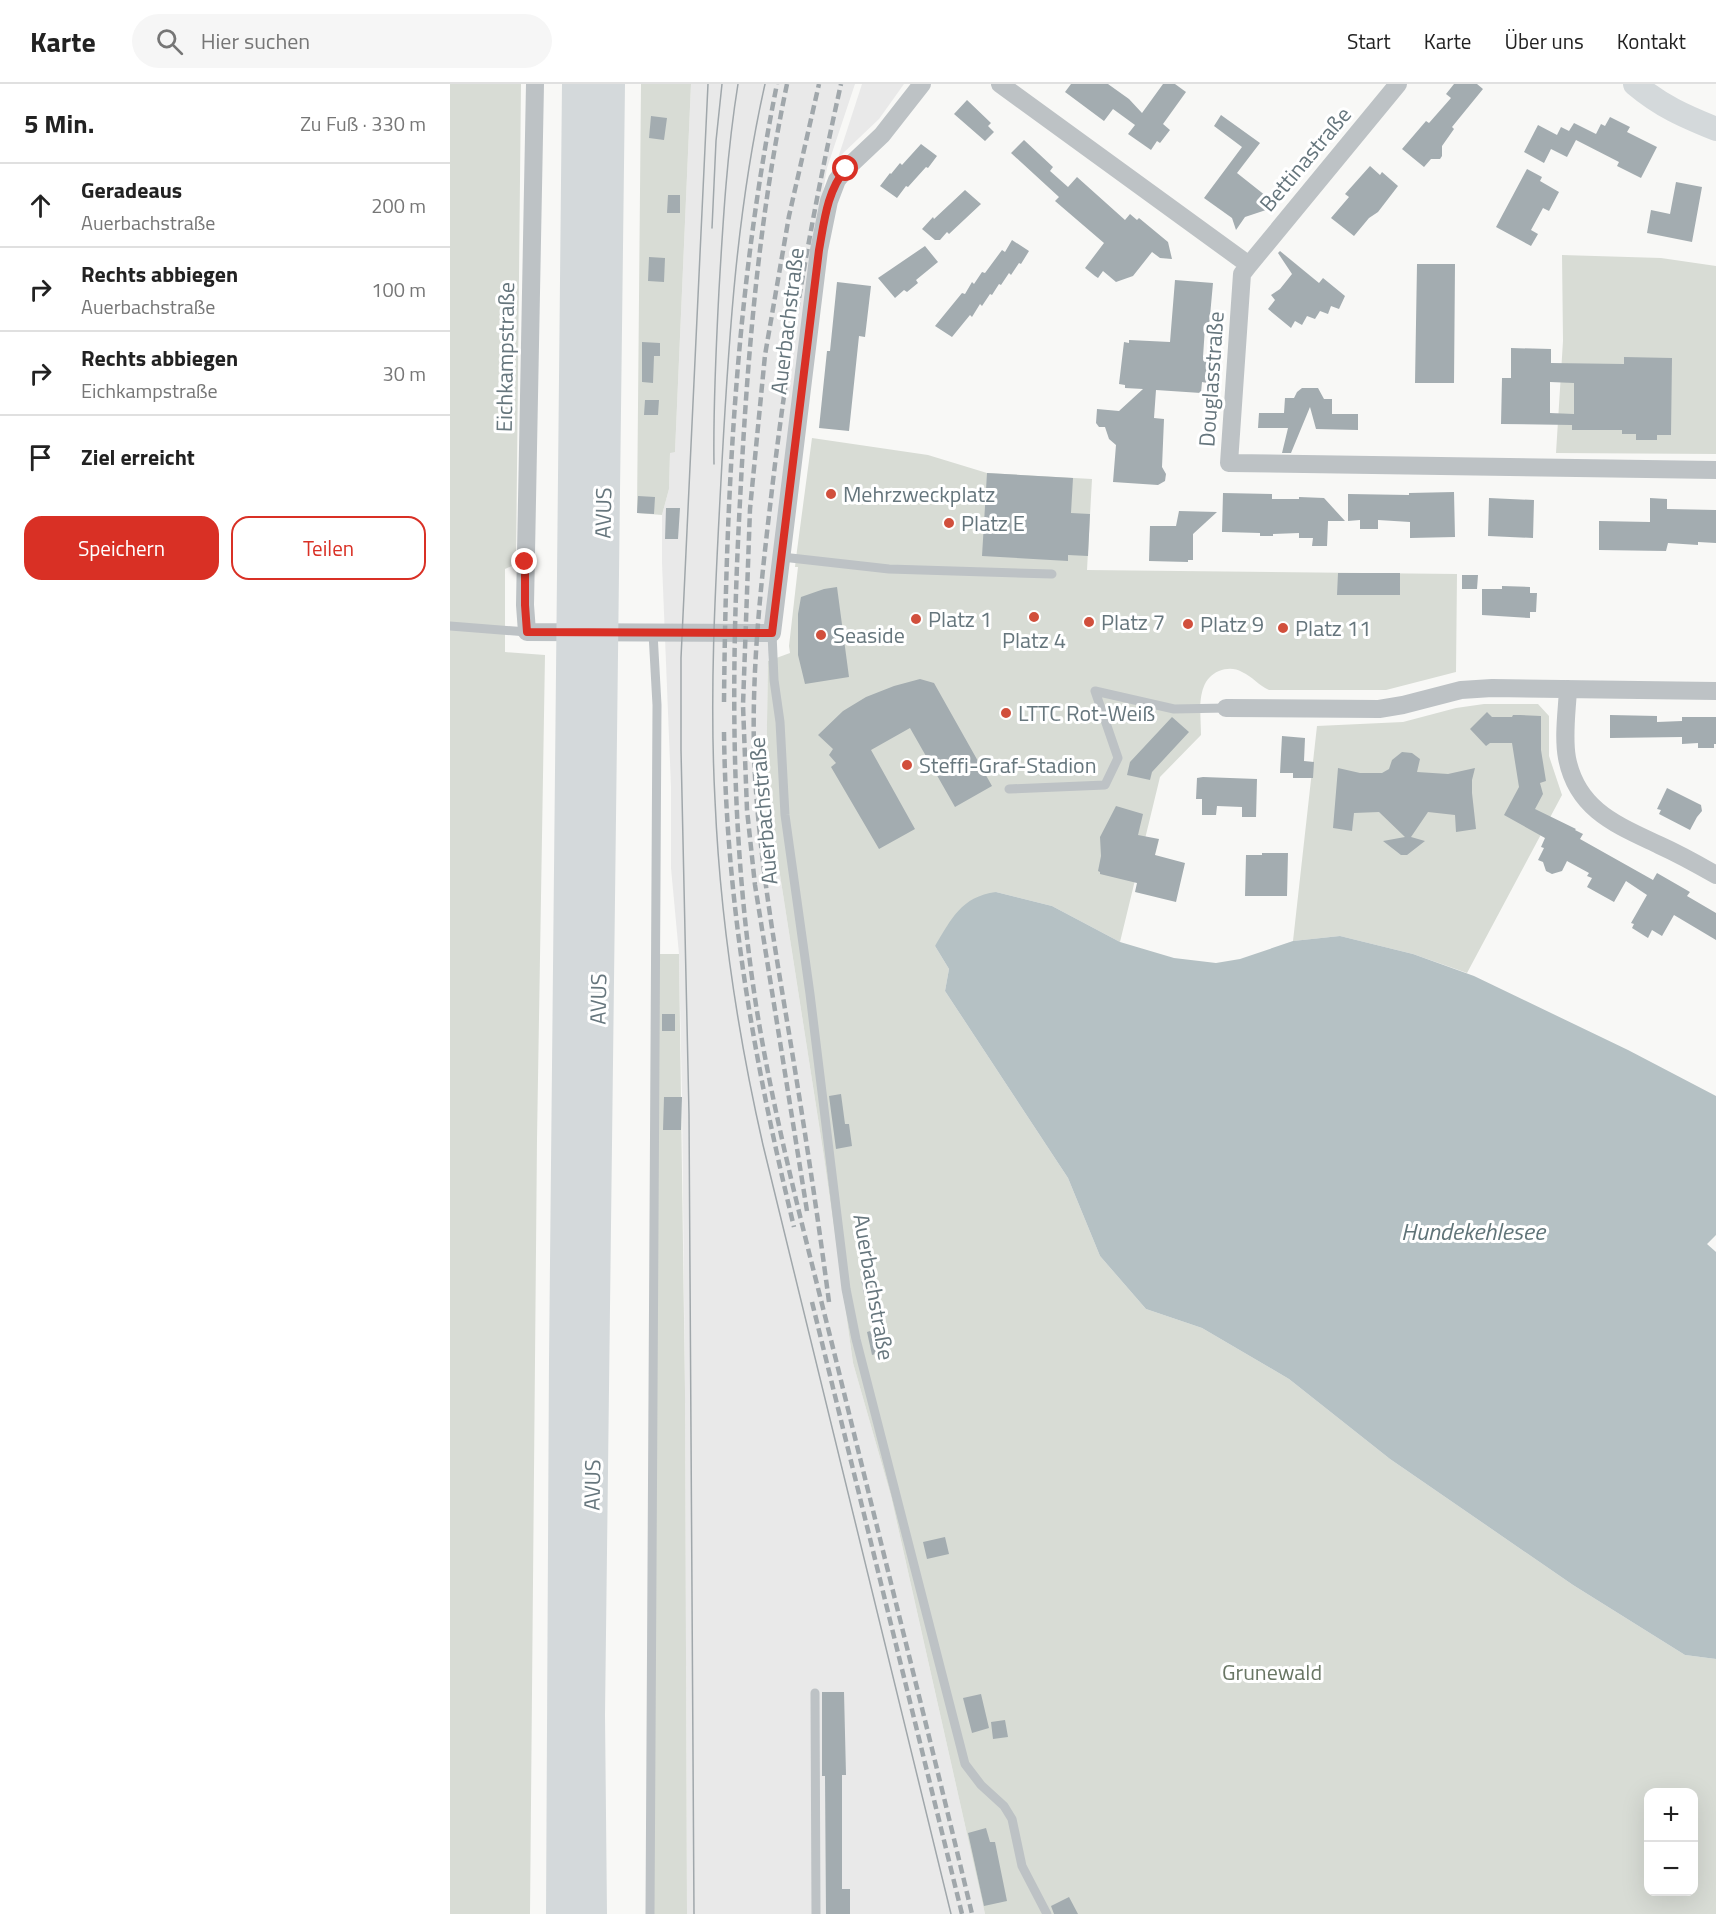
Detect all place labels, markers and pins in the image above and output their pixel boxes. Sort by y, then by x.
place label: Mehrzweckplatz [843,477,995,511]
marker: Mehrzweckplatz [824,487,838,501]
place label: Platz E [961,506,1025,540]
marker: Platz E [942,516,956,530]
place label: Platz 1 [928,602,992,636]
place label: Platz 7 [1101,605,1165,639]
place label: Platz 9 [1200,607,1264,641]
marker: Platz 4 [1027,610,1041,624]
place label: Platz 11 [1295,611,1371,645]
marker: Platz 1 [909,612,923,626]
marker: Platz 7 [1082,615,1096,629]
marker: Platz 9 [1181,617,1195,631]
place label: Seaside [833,618,905,652]
marker: Platz 11 [1276,621,1290,635]
place label: Platz 4 [1002,623,1066,657]
marker: Seaside [814,628,828,642]
place label: LTTC Rot-Weiß [1018,696,1155,730]
marker: LTTC Rot-Weiß [999,706,1013,720]
place label: Steffi-Graf-Stadion [919,748,1097,782]
marker: Steffi-Graf-Stadion [900,758,914,772]

